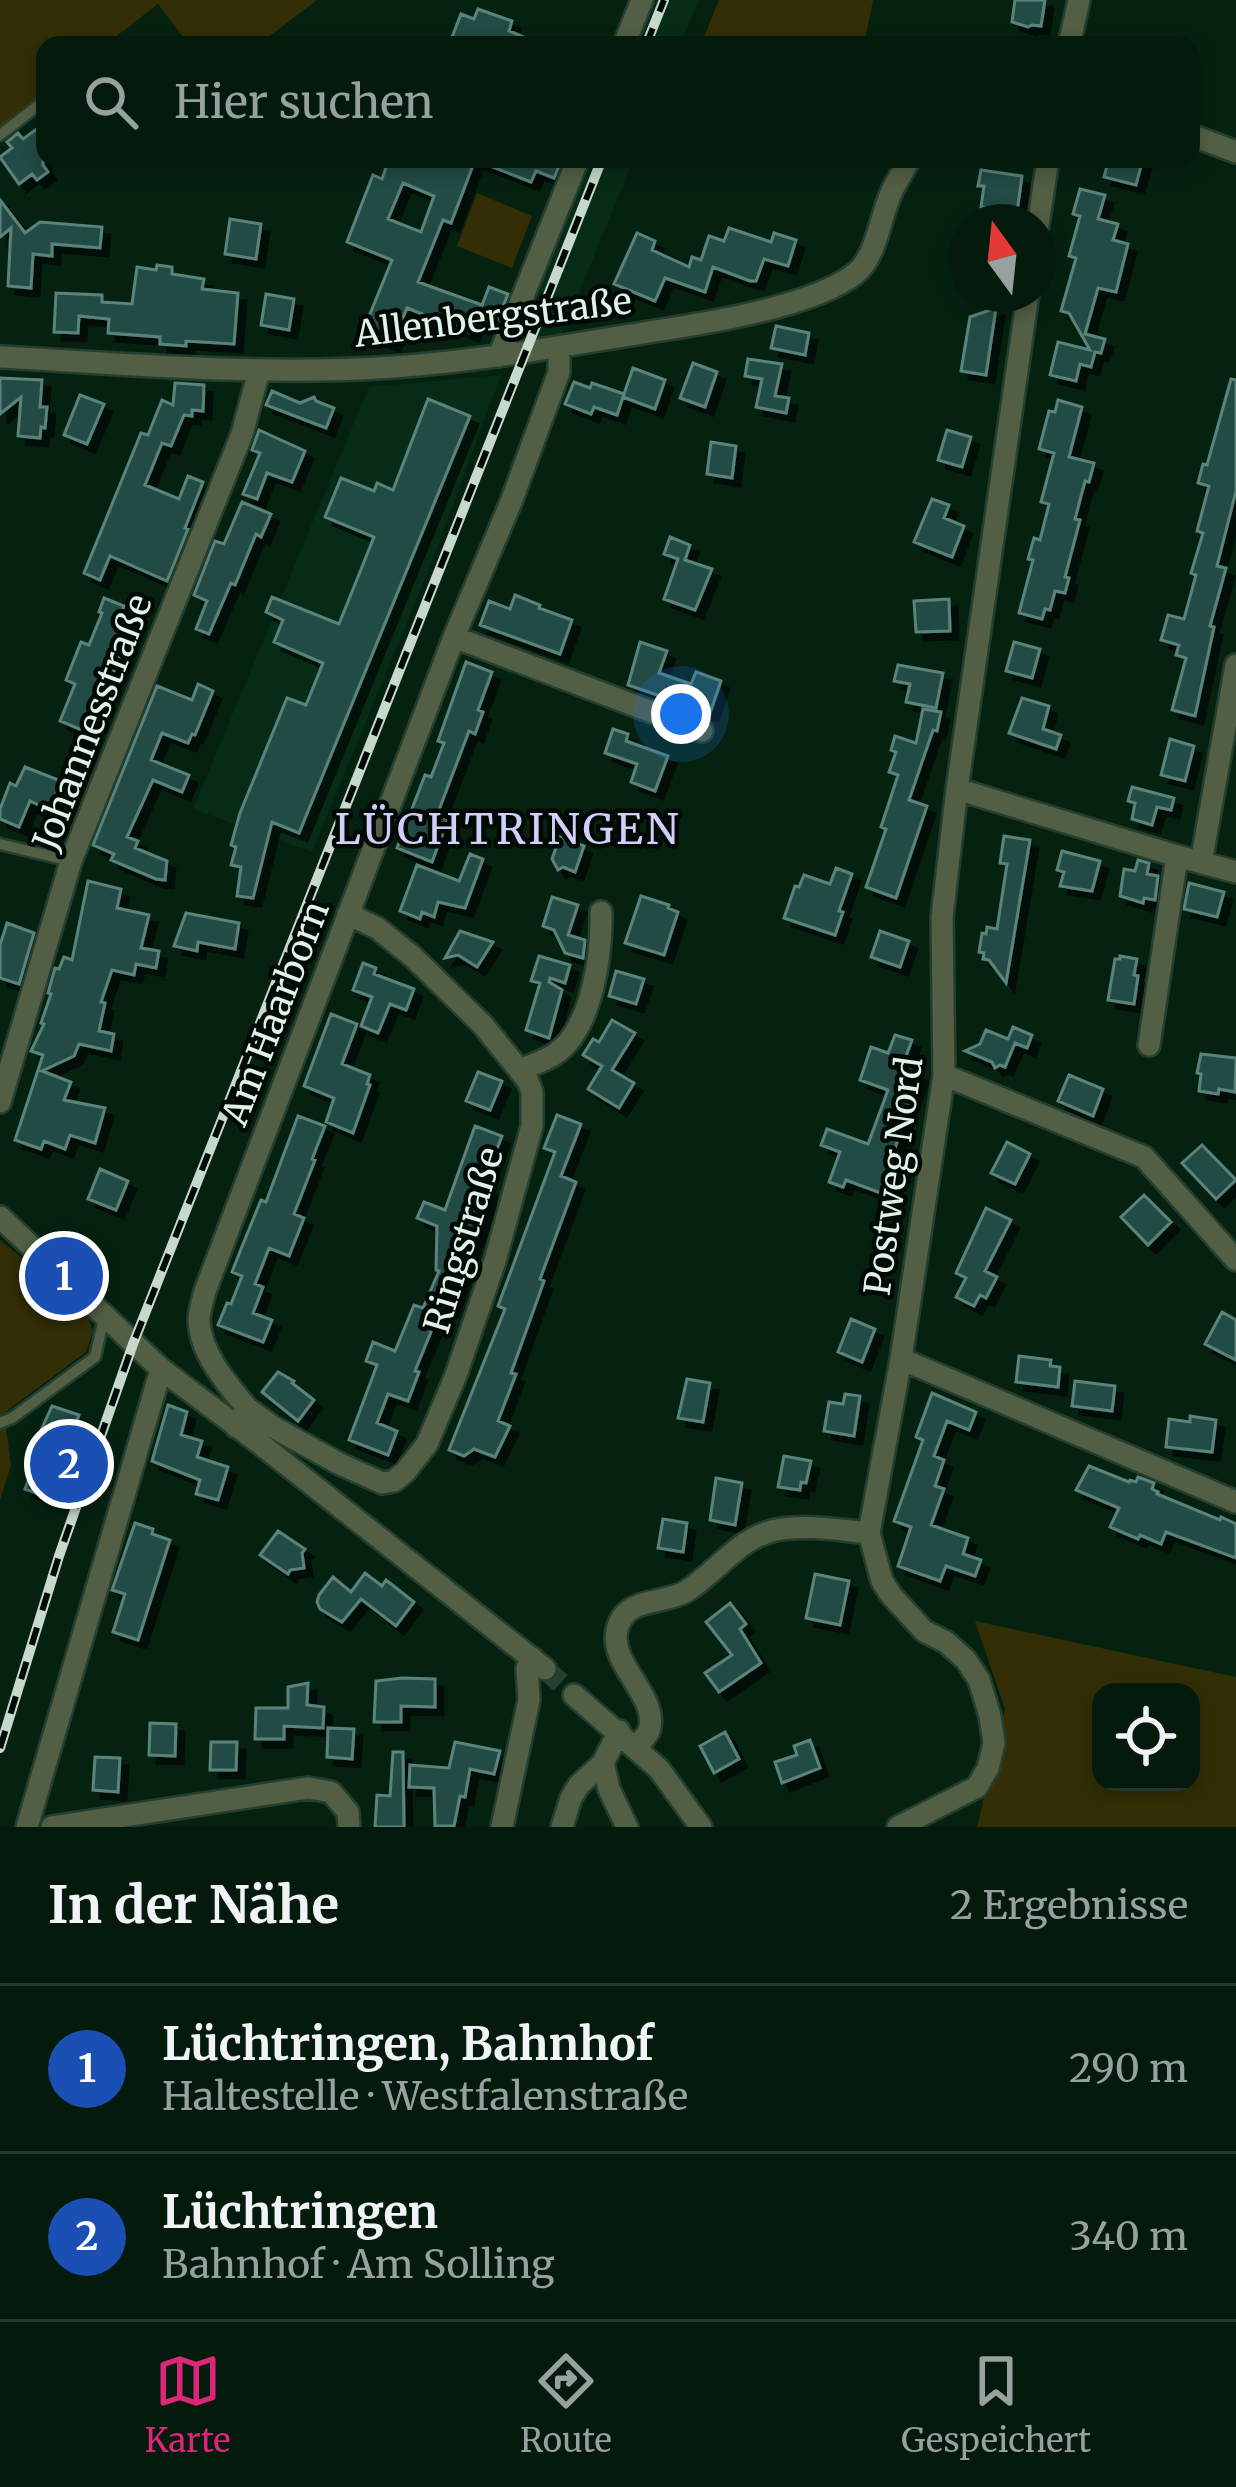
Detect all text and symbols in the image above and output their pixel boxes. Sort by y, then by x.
search box [36,36,1200,168]
icon: search [78,69,144,135]
text: Hier suchen [174,74,433,130]
north arrow [948,204,1056,312]
street label: Allenbergstraße [351,278,634,357]
street label: Johannesstraße [23,588,162,857]
your location [651,684,711,744]
district label: LÜCHTRINGEN [335,803,681,855]
street label: Am Haarborn [212,895,339,1133]
street label: Postweg Nord [854,1054,933,1298]
street label: Ringstraße [414,1142,513,1338]
pin: 1 [25,1231,103,1321]
pin: 2 [30,1419,108,1509]
map controls [1092,1683,1200,1791]
button: locate [1092,1683,1200,1791]
text: In der Nähe [48,1873,339,1937]
text: 2 Ergebnisse [950,1881,1188,1930]
text: Lüchtringen, Bahnhof [162,2016,654,2072]
text: 1 [78,2044,96,2093]
text: 290 m [1069,2044,1188,2093]
text: Haltestelle · Westfalenstraße [162,2072,688,2121]
text: Lüchtringen [162,2184,438,2240]
text: 2 [76,2212,98,2261]
text: 340 m [1070,2212,1188,2261]
text: Bahnhof · Am Solling [162,2240,555,2289]
tab: Karte [145,2348,231,2461]
tab: Route [520,2348,612,2461]
tab: Gespeichert [901,2348,1091,2461]

